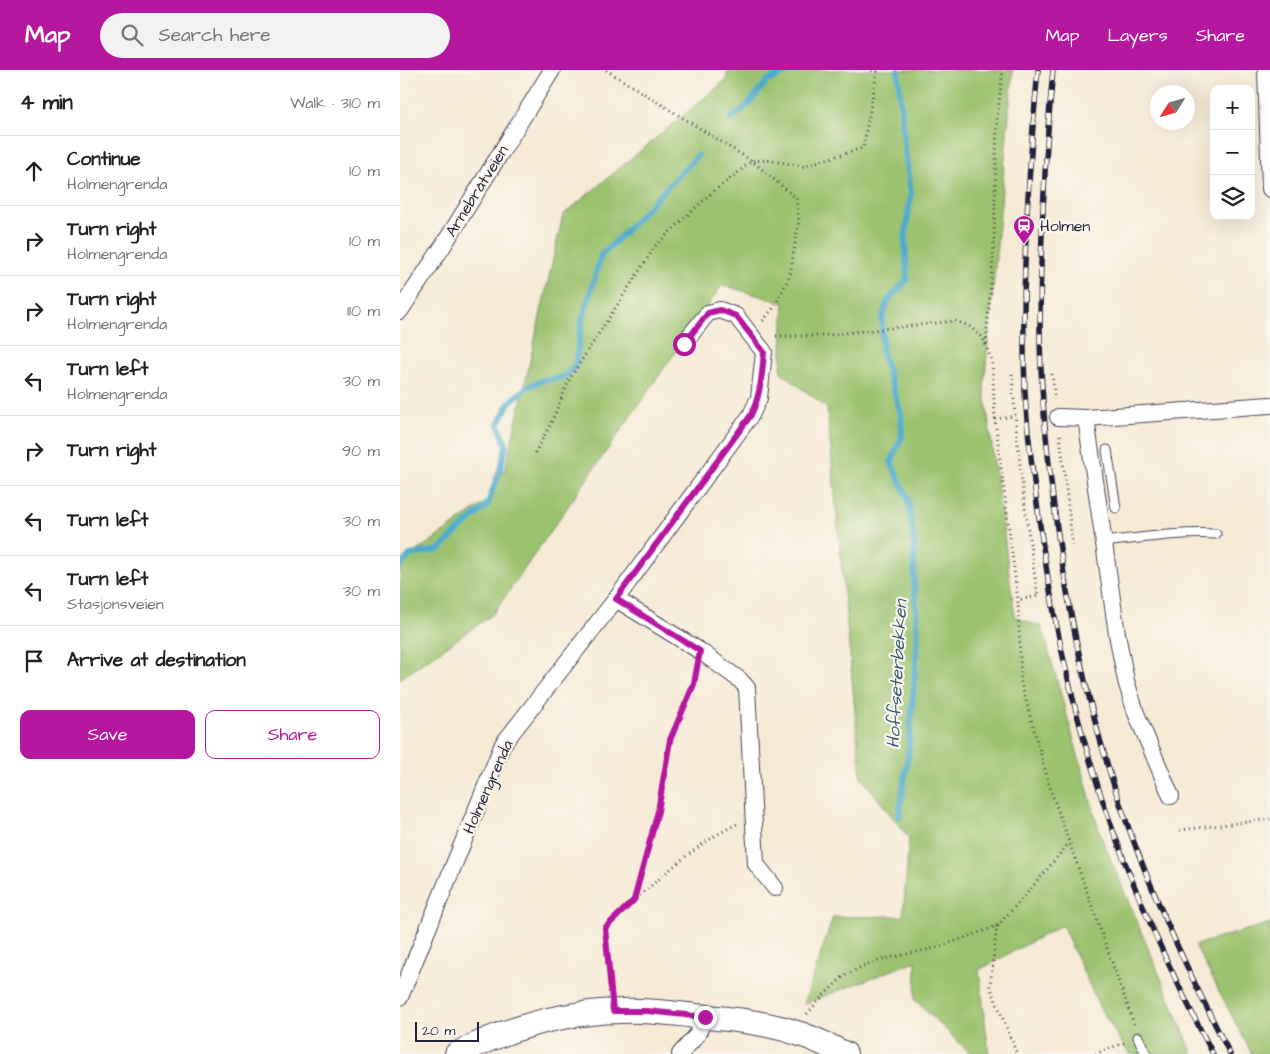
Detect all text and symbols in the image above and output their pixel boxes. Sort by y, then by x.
search box [100,13,450,58]
text: Map [25,18,70,52]
icon: search [118,21,146,49]
text: Search here [158,22,271,49]
text: Map [1045,23,1079,48]
text: Layers [1107,23,1168,48]
text: Share [1196,23,1245,48]
north arrow [1150,85,1195,130]
map controls [1210,85,1255,220]
button: + [1210,85,1255,130]
text: 4 min [20,88,73,117]
text: Walk · 310 m [290,92,380,114]
button: − [1210,130,1255,175]
street label: Arnebråtveien [440,141,514,241]
text: Continue [67,146,141,173]
icon: ahead [20,157,48,185]
text: 10 m [349,160,380,182]
text: Holmengrenda [67,173,167,195]
button: layers [1210,175,1255,220]
station icon: Holmen [1012,214,1036,245]
place label: Holmen [1040,215,1090,237]
text: Turn right [67,216,156,243]
icon: right [20,227,48,255]
text: 10 m [349,230,380,252]
text: Holmengrenda [67,243,167,265]
text: Turn right [67,286,156,313]
icon: right [20,297,48,325]
text: 110 m [347,300,380,322]
text: Holmengrenda [67,313,167,335]
route start [673,333,696,356]
text: Turn left [67,356,148,383]
icon: left [20,367,48,395]
text: 30 m [343,370,380,392]
text: Holmengrenda [67,383,167,405]
icon: right [20,437,48,465]
text: Turn right [67,437,156,464]
text: 90 m [342,440,380,462]
icon: left [20,507,48,535]
text: Turn left [67,507,148,534]
text: 30 m [343,510,380,532]
text: Turn left [67,566,148,593]
icon: left [20,577,48,605]
text: 30 m [343,580,380,602]
text: Stasjonsveien [67,593,164,615]
water label: Hoffseterbekken [881,597,913,749]
icon: arrive [20,647,48,675]
text: Arrive at destination [67,647,246,674]
button: Save [20,710,195,759]
button: Share [205,710,380,759]
street label: Holmengrenda [458,737,519,838]
route end [694,1006,717,1029]
scale bar [415,1019,479,1042]
text: 20 m [422,1021,455,1041]

